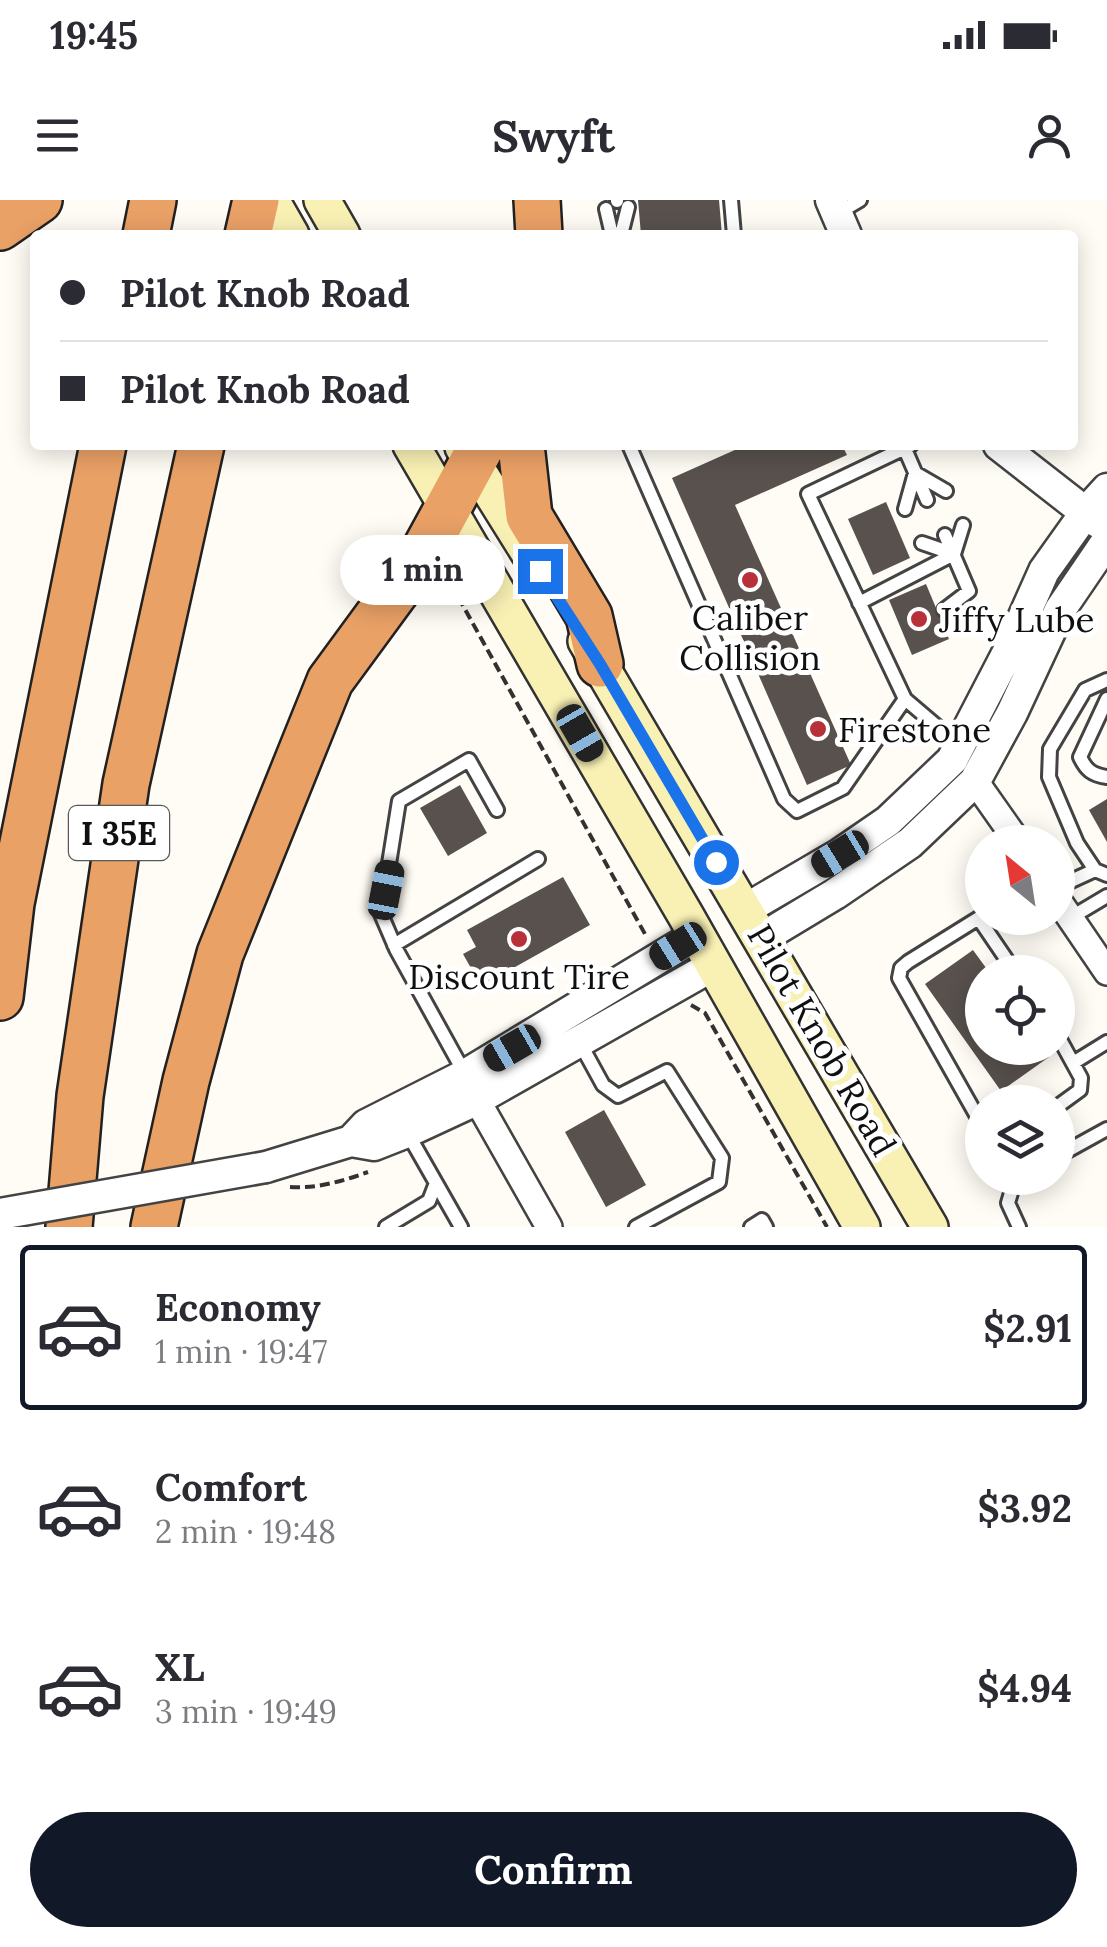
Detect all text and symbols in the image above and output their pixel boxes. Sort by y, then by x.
text: 19:45 [50,11,138,59]
text: Swyft [492,107,615,164]
icon: menu [30,108,85,163]
icon: person [1022,108,1077,163]
text: Pilot Knob Road [120,269,410,317]
text: Pilot Knob Road [120,365,410,413]
callout: 1 min [340,536,505,606]
text: 1 min [382,549,463,590]
route end [518,549,563,594]
marker: Caliber Collision [739,569,761,591]
place label: Caliber Collision [679,595,821,680]
place label: Jiffy Lube [938,597,1094,642]
marker: Jiffy Lube [908,608,930,630]
car [552,700,608,766]
place label: Firestone [838,707,991,752]
marker: Firestone [807,718,829,740]
road number: I 35E [69,806,169,860]
north arrow [965,825,1075,935]
map controls [965,825,1075,1195]
car [807,826,873,882]
route start [694,840,739,885]
car [366,858,406,922]
street label: Pilot Knob Road [737,916,907,1164]
car [645,917,711,975]
marker: Discount Tire [508,928,530,950]
place label: Discount Tire [408,954,630,999]
button: locate [965,955,1075,1065]
car [479,1020,545,1076]
button: layers [965,1085,1075,1195]
icon: car [35,1283,125,1373]
text: Economy [155,1283,321,1331]
text: $2.91 [983,1304,1072,1352]
text: 1 min · 19:47 [155,1331,327,1372]
icon: car [35,1463,125,1553]
text: Comfort [155,1463,307,1511]
text: $3.92 [977,1484,1072,1532]
text: 2 min · 19:48 [155,1511,336,1552]
icon: car [35,1643,125,1733]
text: XL [155,1643,205,1691]
text: $4.94 [977,1664,1072,1712]
text: 3 min · 19:49 [155,1691,337,1732]
button: Confirm [30,1812,1077,1927]

